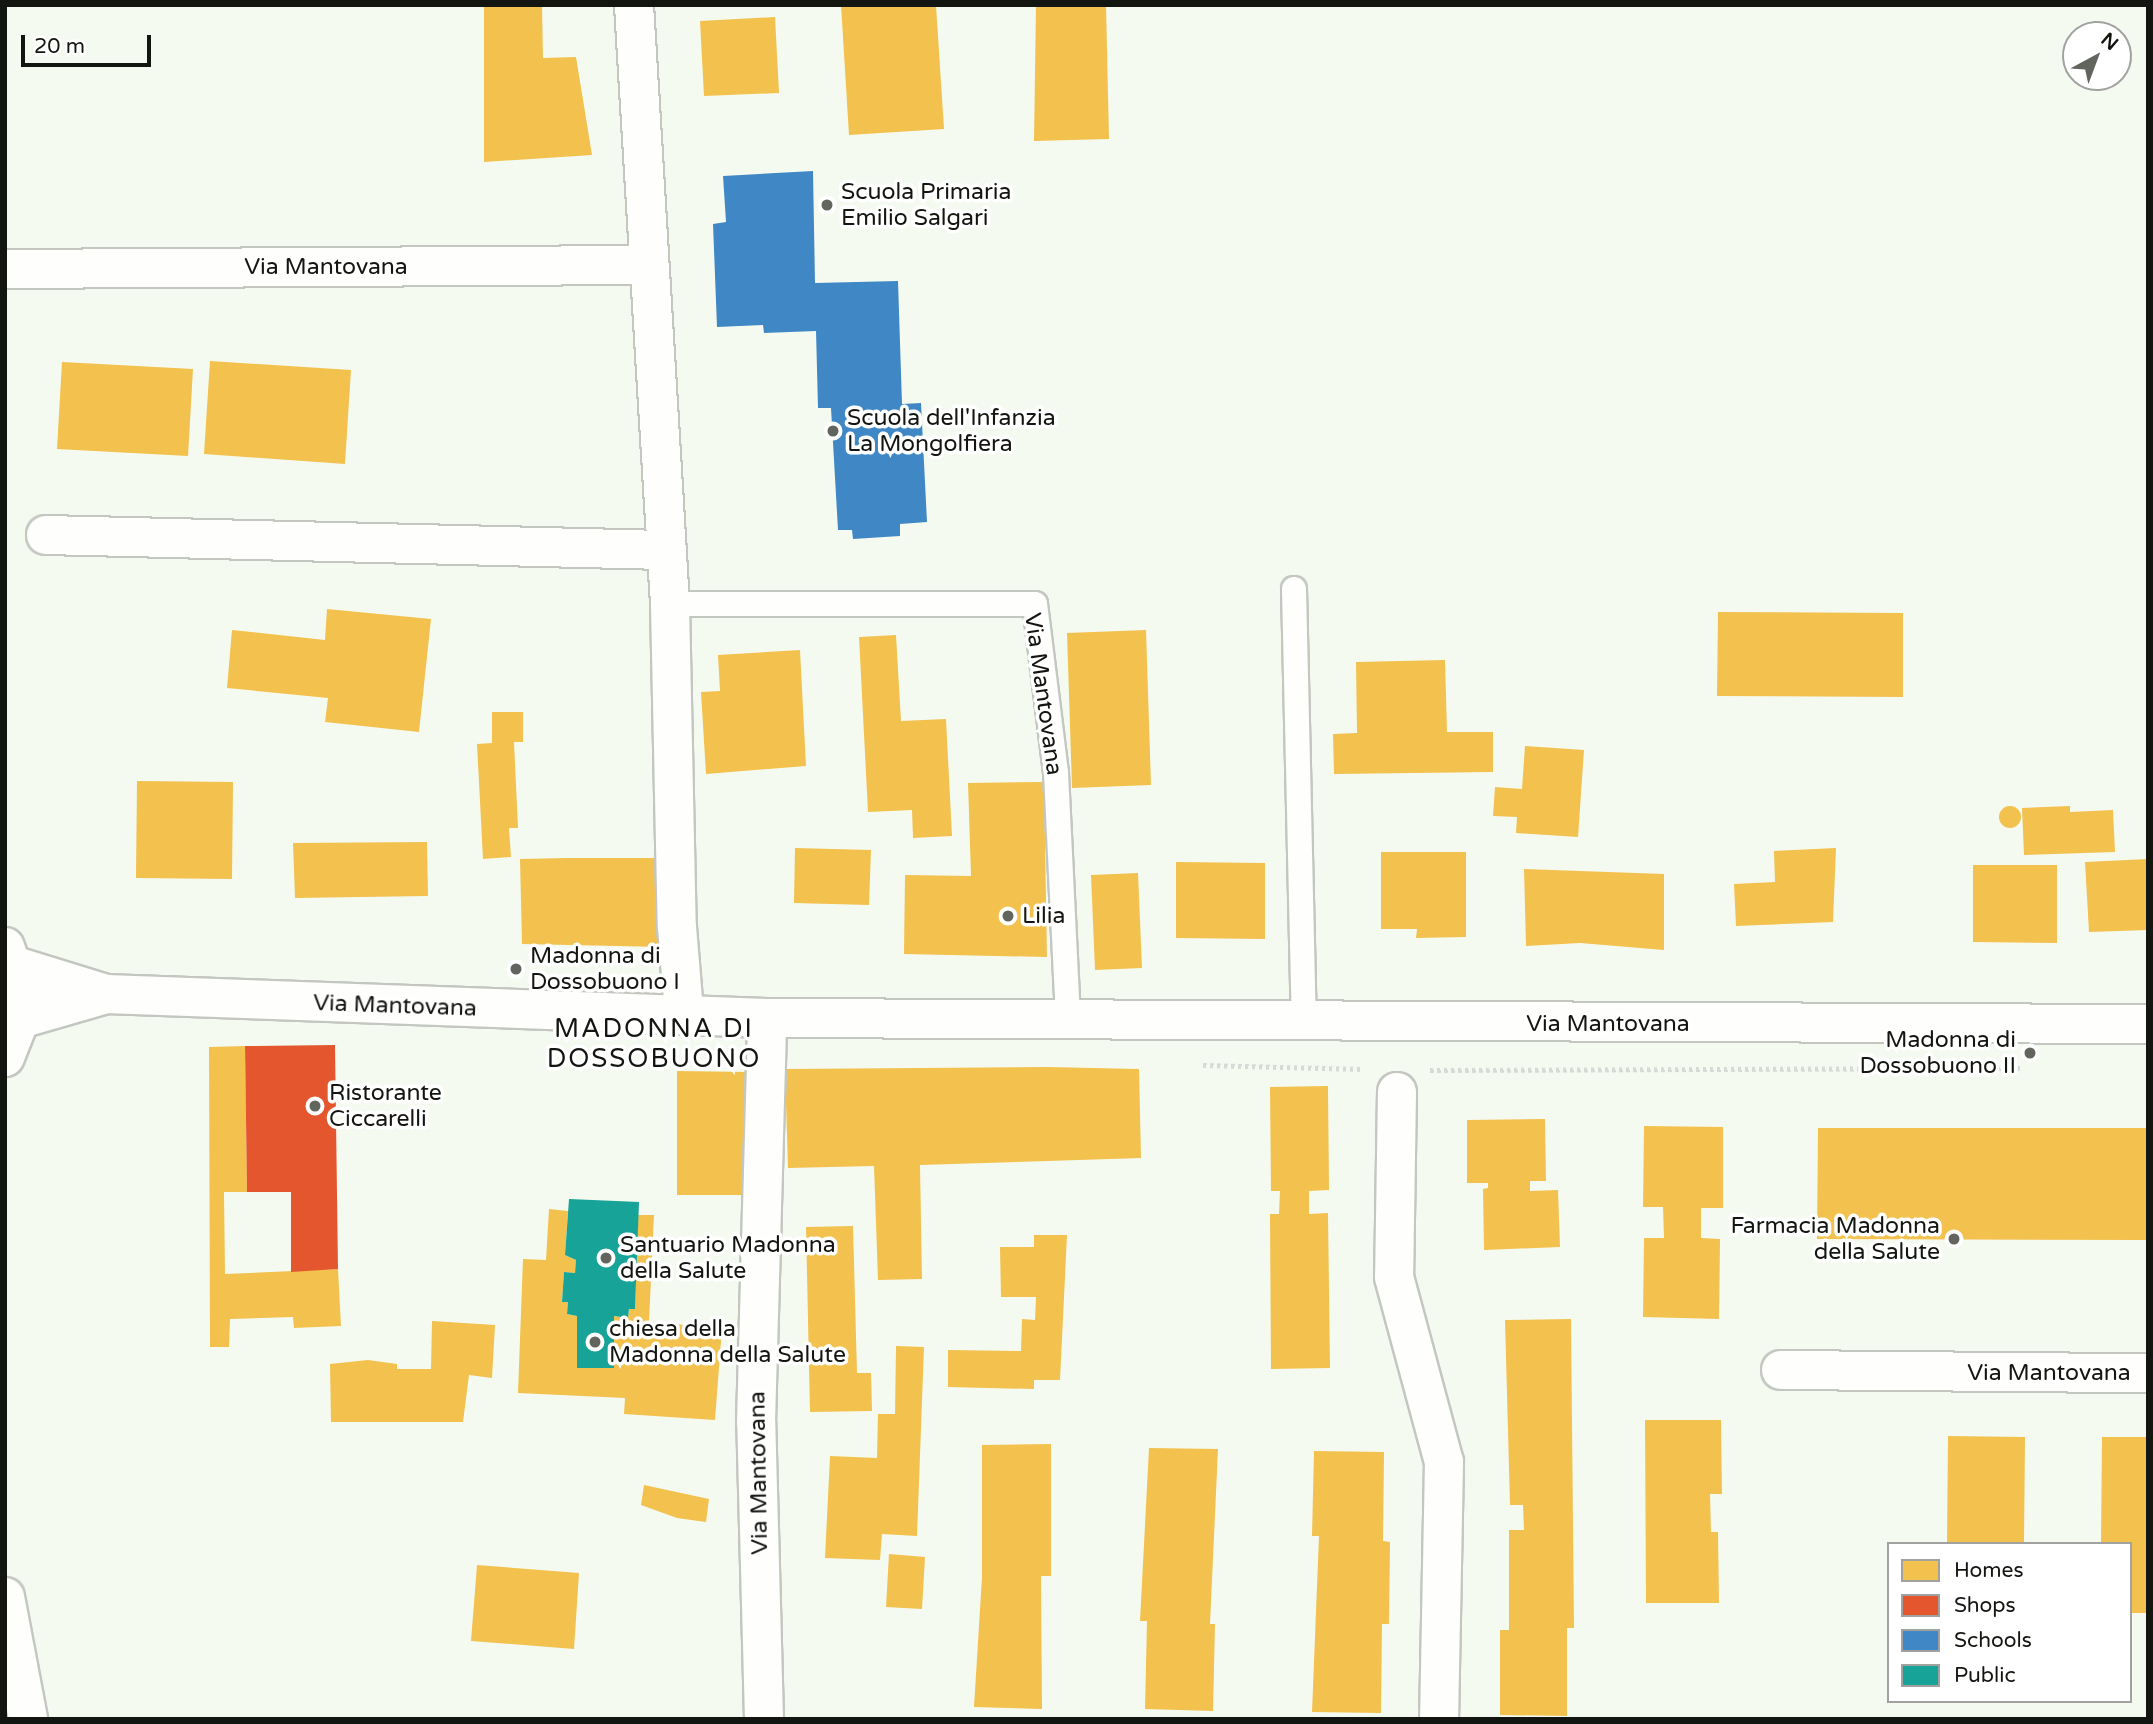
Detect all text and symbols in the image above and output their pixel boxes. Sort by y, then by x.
scale bar [24,21,154,65]
north arrow [2062,21,2132,91]
text: N [2096,28,2122,55]
text: 20 m [34,34,85,59]
place label: Scuola Primaria Emilio Salgari [841,178,1011,232]
marker: Scuola Primaria Emilio Salgari [819,197,835,213]
street label: Via Mantovana [244,253,408,281]
place label: Scuola dell'Infanzia La Mongolfiera [847,404,1056,458]
marker: Scuola dell'Infanzia La Mongolfiera [825,423,841,439]
street label: Via Mantovana [1018,611,1068,777]
place label: Lilia [1022,902,1065,930]
marker: Lilia [1000,908,1016,924]
place label: Madonna di Dossobuono I [530,942,680,996]
marker: Madonna di Dossobuono I [508,961,524,977]
street label: Via Mantovana [313,989,477,1023]
street label: Via Mantovana [1526,1010,1690,1038]
district label: MADONNA DI DOSSOBUONO [548,1013,760,1074]
place label: Madonna di Dossobuono II [1860,1026,2016,1080]
marker: Madonna di Dossobuono II [2022,1045,2038,1061]
place label: Ristorante Ciccarelli [329,1079,442,1133]
marker: Ristorante Ciccarelli [307,1098,323,1114]
place label: Farmacia Madonna della Salute [1731,1212,1940,1266]
place label: Santuario Madonna della Salute [620,1231,836,1285]
marker: Farmacia Madonna della Salute [1946,1231,1962,1247]
marker: Santuario Madonna della Salute [598,1250,614,1266]
place label: chiesa della Madonna della Salute [609,1315,846,1369]
marker: chiesa della Madonna della Salute [587,1334,603,1350]
street label: Via Mantovana [1967,1359,2131,1387]
street label: Via Mantovana [744,1391,774,1555]
legend [1887,1542,2132,1703]
text: Homes [1954,1558,2024,1583]
text: Shops [1954,1593,2016,1618]
text: Schools [1954,1628,2032,1653]
text: Public [1954,1663,2016,1688]

